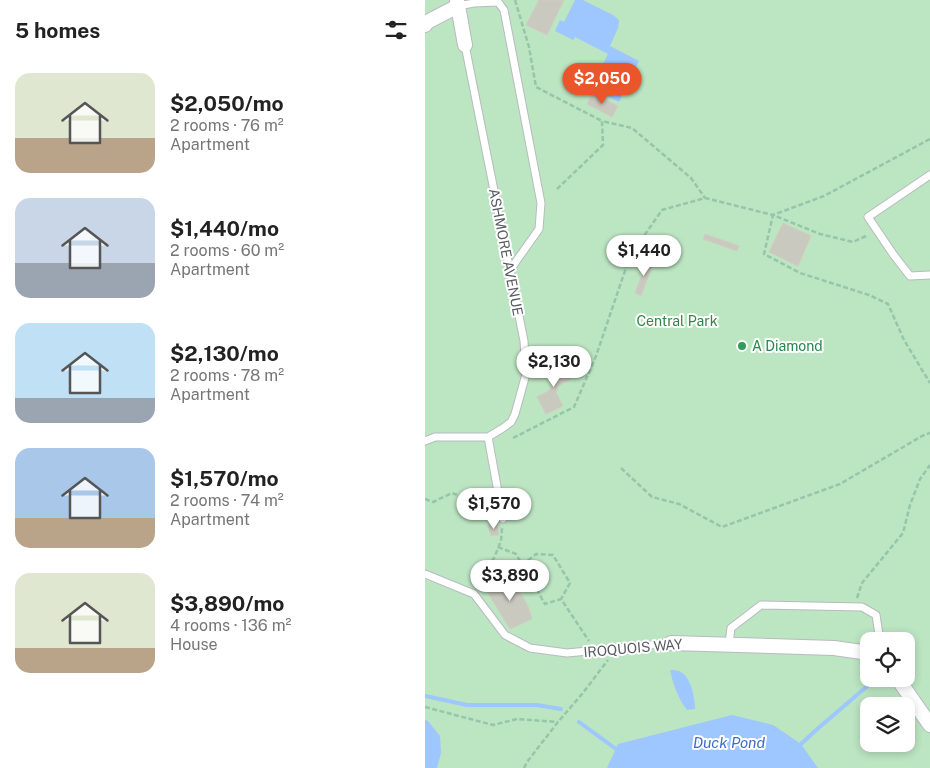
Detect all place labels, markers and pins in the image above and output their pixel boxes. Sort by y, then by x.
pin: $2,050 [561,62,643,105]
pin: $1,440 [603,234,685,277]
place label: A Diamond [752,338,823,354]
marker: A Diamond [736,340,748,352]
pin: $2,130 [513,346,595,388]
pin: $1,570 [453,488,535,530]
pin: $3,890 [469,560,551,602]

